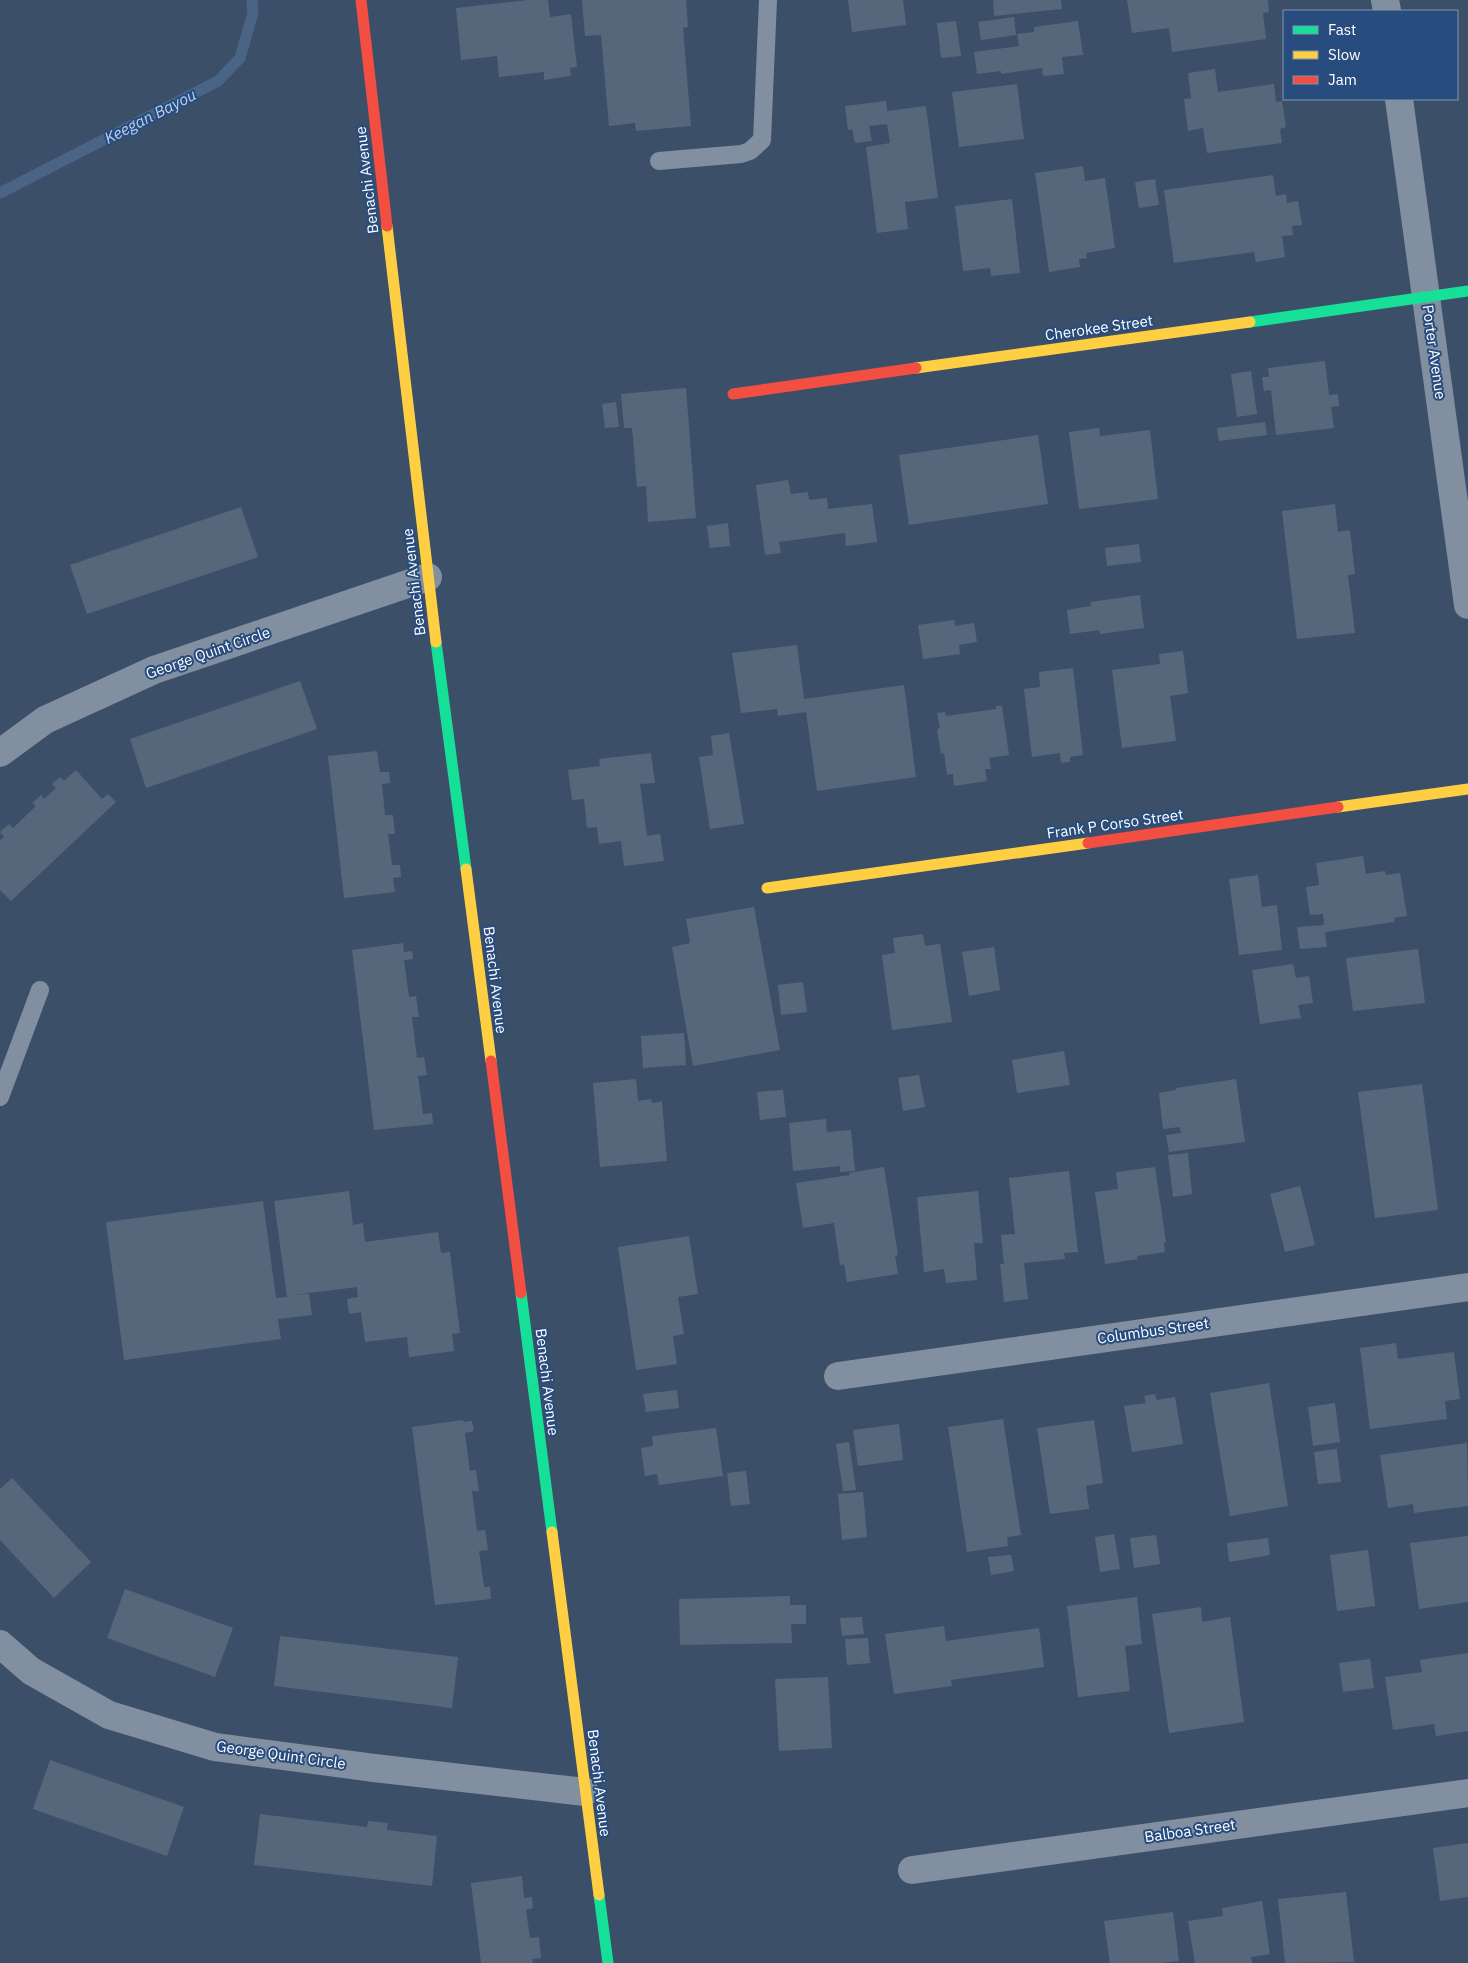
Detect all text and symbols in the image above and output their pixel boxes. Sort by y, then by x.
legend [1283,10,1458,100]
text: Fast [1328,20,1356,39]
text: Slow [1328,45,1361,64]
text: Jam [1328,70,1357,89]
water label: Keegan Bayou [101,84,199,148]
street label: Benachi Avenue [350,125,383,235]
street label: Porter Avenue [1418,303,1451,400]
street label: Cherokee Street [1044,311,1154,344]
street label: Benachi Avenue [397,527,430,637]
street label: George Quint Circle [143,622,273,683]
street label: Frank P Corso Street [1045,805,1184,842]
street label: Benachi Avenue [479,925,512,1035]
street label: Columbus Street [1096,1313,1210,1348]
street label: Benachi Avenue [531,1327,564,1437]
street label: Benachi Avenue [583,1728,616,1838]
street label: George Quint Circle [215,1736,347,1773]
street label: Balboa Street [1143,1815,1237,1846]

